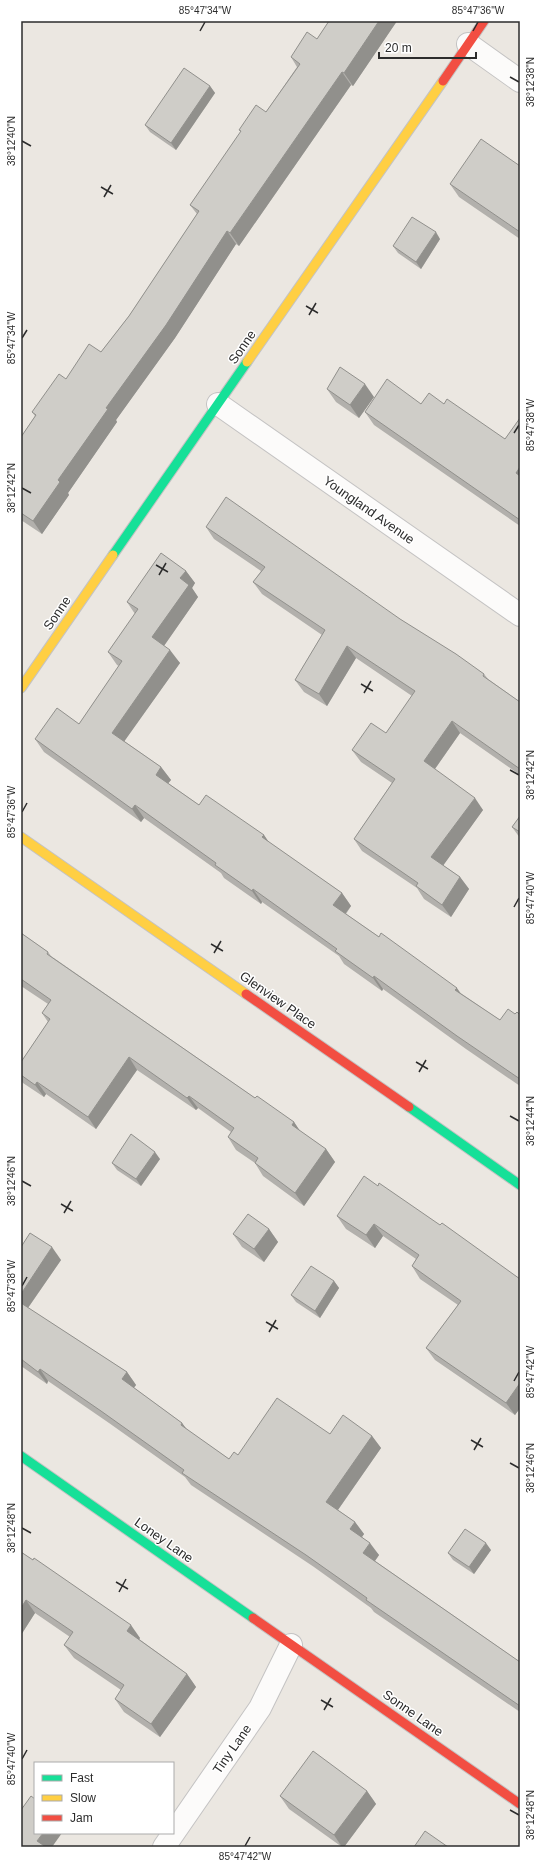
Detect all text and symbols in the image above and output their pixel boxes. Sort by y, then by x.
text: 85°47'34"W [179,5,232,16]
text: 85°47'36"W [452,5,505,16]
scale bar [379,34,476,60]
text: 20 m [385,41,412,55]
text: 38°12'38"N [525,57,536,107]
text: 38°12'40"N [6,116,17,166]
text: 85°47'34"W [6,311,17,364]
street label: Sonne [225,327,259,367]
text: 85°47'38"W [525,398,536,451]
text: 38°12'42"N [6,463,17,513]
street label: Youngland Avenue [321,473,417,547]
street label: Sonne [40,593,74,633]
text: 38°12'42"N [525,750,536,800]
text: 85°47'36"W [6,785,17,838]
text: 85°47'40"W [525,871,536,924]
street label: Glenview Place [237,968,319,1032]
text: 38°12'44"N [525,1096,536,1146]
text: 38°12'46"N [6,1156,17,1206]
text: 85°47'38"W [6,1259,17,1312]
text: 85°47'42"W [525,1345,536,1398]
text: 38°12'46"N [525,1443,536,1493]
text: 38°12'48"N [6,1503,17,1553]
street label: Loney Lane [132,1514,196,1566]
street label: Sonne Lane [380,1687,446,1739]
street label: Tiny Lane [210,1722,254,1776]
text: 85°47'40"W [6,1732,17,1785]
legend [34,1762,174,1834]
text: Fast [70,1771,94,1785]
text: 38°12'48"N [525,1790,536,1840]
text: Slow [70,1791,96,1805]
text: Jam [70,1811,93,1825]
text: 85°47'42"W [219,1851,272,1862]

